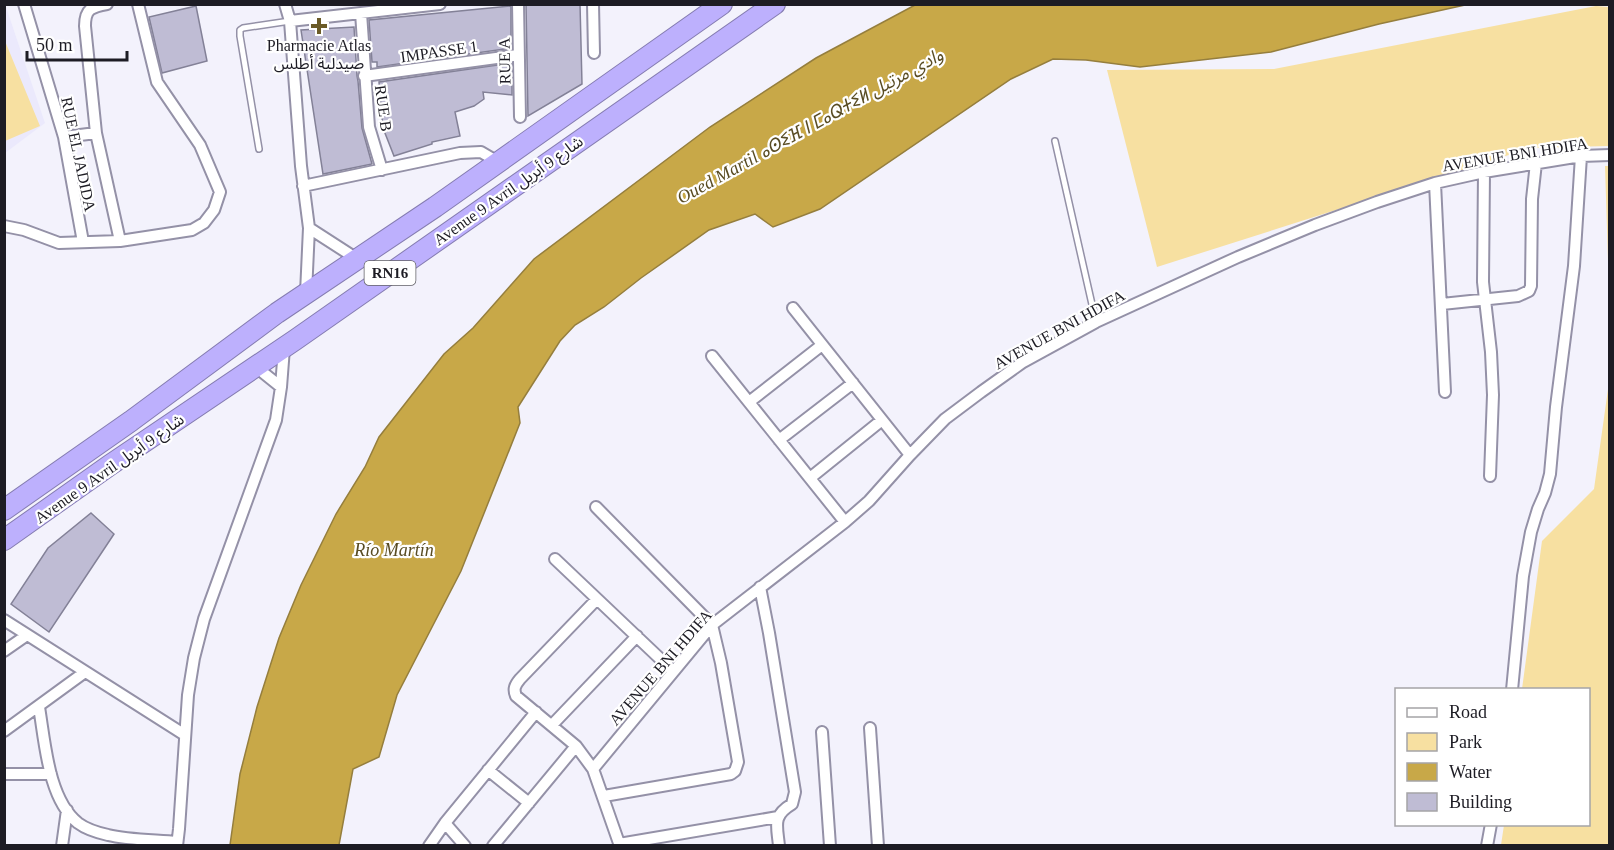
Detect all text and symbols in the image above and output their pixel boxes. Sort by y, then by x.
marker: Pharmacie Atlas صيدلية أطلس [312,19,326,33]
scale bar [27,24,128,62]
text: 50 m [36,35,73,55]
place label: Pharmacie Atlas صيدلية أطلس [267,37,371,73]
street label: RUE A [496,37,513,84]
street label: IMPASSE 1 [399,38,479,65]
water label: Oued Martil ⴰⵙⵉⴼ ⵏ ⵎⴰⵕⵜⵉⵍ وادي مرتيل [673,44,949,211]
street label: RUE B [372,84,395,132]
street label: RUE EL JADIDA [58,95,99,213]
street label: Avenue 9 Avril شارع 9 أبريل [430,132,588,252]
street label: AVENUE BNI HDIFA [1441,135,1589,174]
road number: RN16 [364,261,416,285]
street label: AVENUE BNI HDIFA [991,286,1128,372]
street label: Avenue 9 Avril شارع 9 أبريل [31,410,189,530]
water label: Río Martín [353,540,434,560]
street label: AVENUE BNI HDIFA [606,606,715,728]
legend [1395,688,1590,826]
text: Road [1449,702,1487,722]
text: Park [1449,732,1482,752]
text: Water [1449,762,1492,782]
text: Building [1449,792,1512,812]

